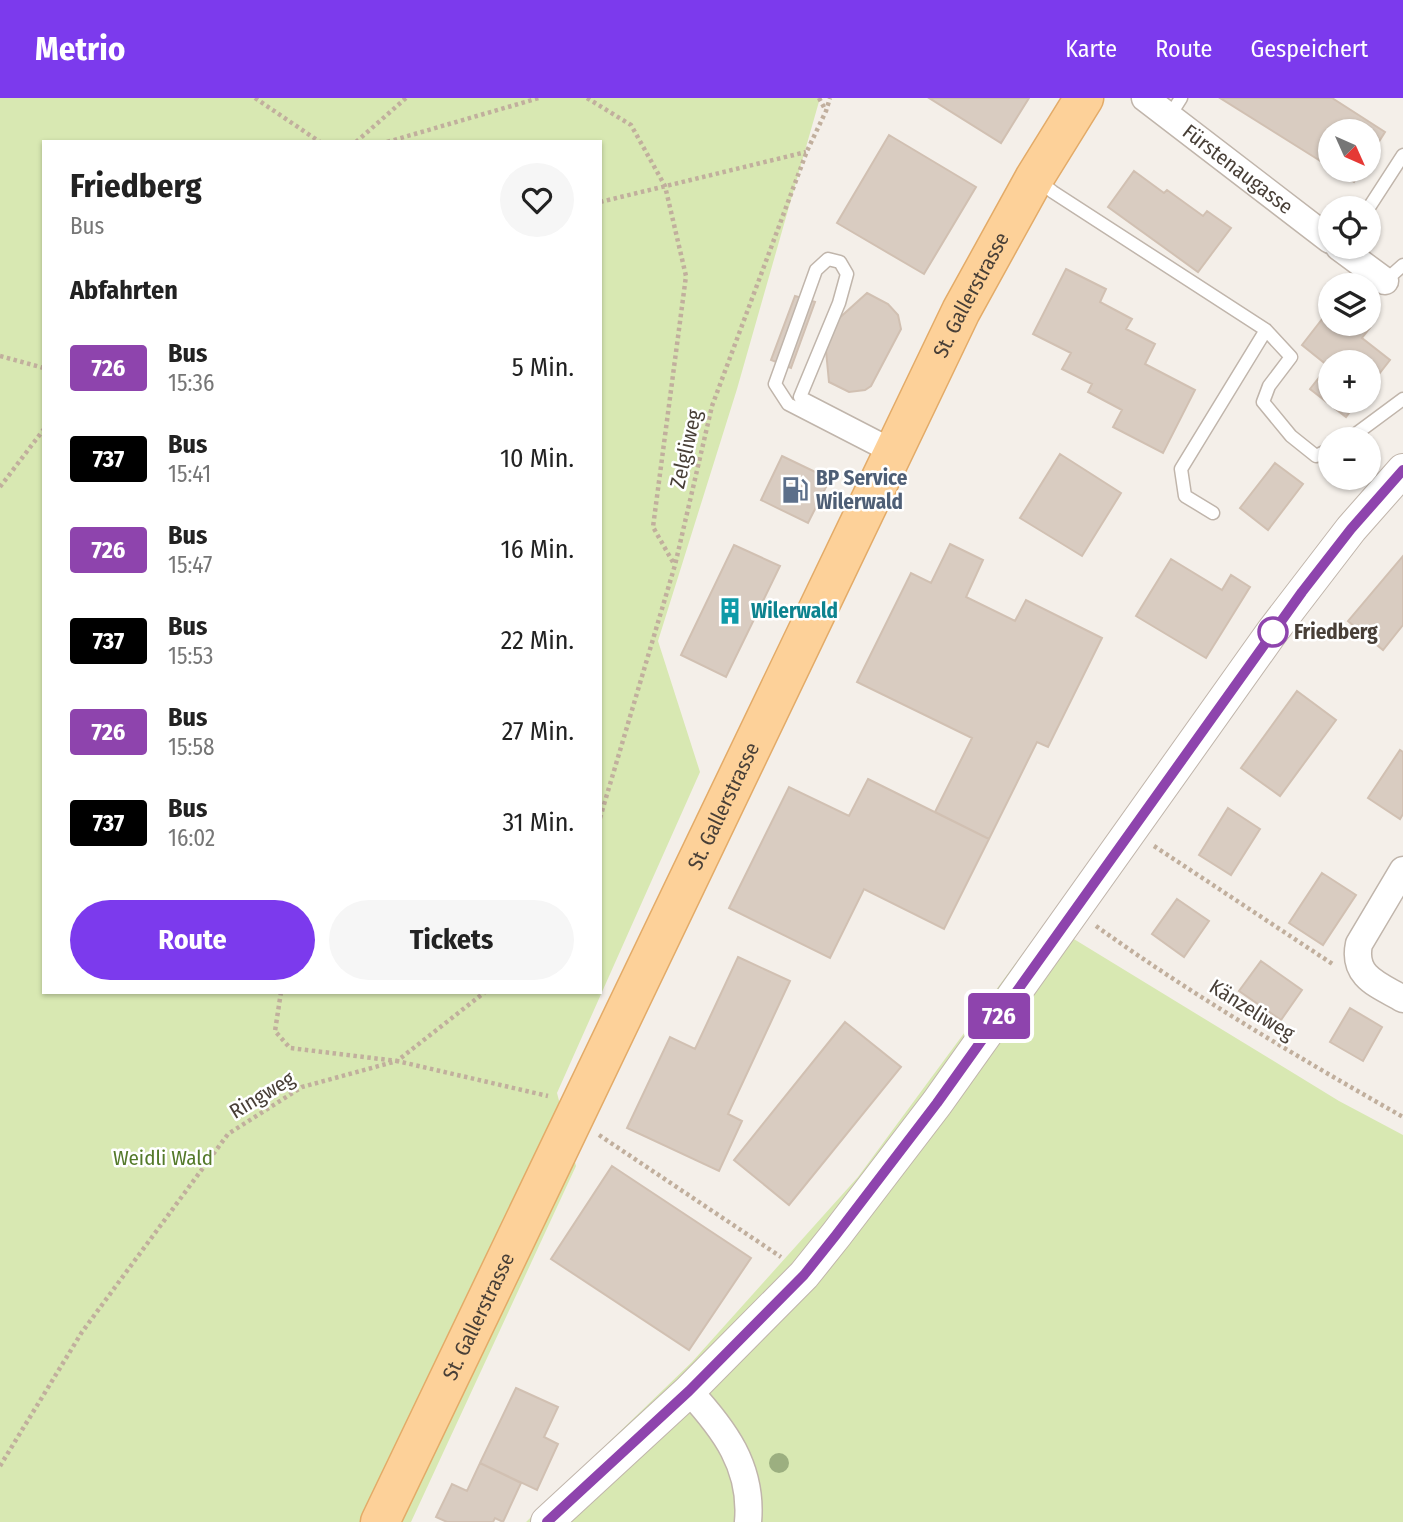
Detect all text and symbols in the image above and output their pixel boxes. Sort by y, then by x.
text: Metrio [35,29,125,69]
text: Karte [1065,35,1117,63]
text: Route [1155,35,1212,63]
text: Gespeichert [1250,35,1368,63]
street label: Fürstenaugasse [1177,119,1298,220]
north arrow [1318,119,1381,182]
map controls [1318,119,1381,490]
button: heart [500,163,574,237]
text: Friedberg [70,166,202,206]
button: locate [1318,196,1381,259]
text: Bus [70,212,104,240]
street label: St. Gallerstrasse [928,228,1015,362]
button: layers [1318,273,1381,336]
text: Abfahrten [70,275,178,306]
text: Bus [168,338,207,369]
button: + [1318,350,1381,413]
text: 5 Min. [512,352,574,383]
text: 726 [92,354,125,382]
text: 15:36 [168,369,214,397]
street label: Zelgliweg [664,407,708,491]
button: − [1318,427,1381,490]
text: Bus [168,429,207,460]
text: 10 Min. [500,443,574,474]
text: 737 [93,445,124,473]
text: 15:41 [168,460,211,488]
place label: BP Service Wilerwald [816,465,908,515]
fuel station icon: BP Service Wilerwald [780,475,810,505]
text: Bus [168,520,207,551]
text: 16 Min. [501,534,574,565]
text: 726 [92,536,125,564]
text: 15:47 [168,551,212,579]
building icon: Wilerwald [715,596,745,626]
place label: Wilerwald [751,598,838,624]
text: Bus [168,611,207,642]
marker: Friedberg [1258,617,1288,647]
place label: Friedberg [1294,619,1378,645]
text: 22 Min. [501,625,574,656]
text: 737 [93,627,124,655]
text: 15:53 [168,642,213,670]
text: Bus [168,702,207,733]
text: 27 Min. [502,716,574,747]
text: 726 [92,718,125,746]
text: 15:58 [168,733,215,761]
street label: St. Gallerstrasse [682,738,765,874]
text: Bus [168,793,207,824]
text: 31 Min. [502,807,574,838]
text: 737 [93,809,124,837]
text: 16:02 [168,824,215,852]
button: Route [70,900,315,980]
button: Tickets [329,900,574,980]
street label: Känzeliweg [1205,974,1300,1046]
line badge: 726 [959,993,1039,1039]
text: 726 [982,1002,1016,1030]
street label: Ringweg [225,1065,300,1125]
park label: Weidli Wald [113,1145,213,1171]
street label: St. Gallerstrasse [437,1249,520,1384]

